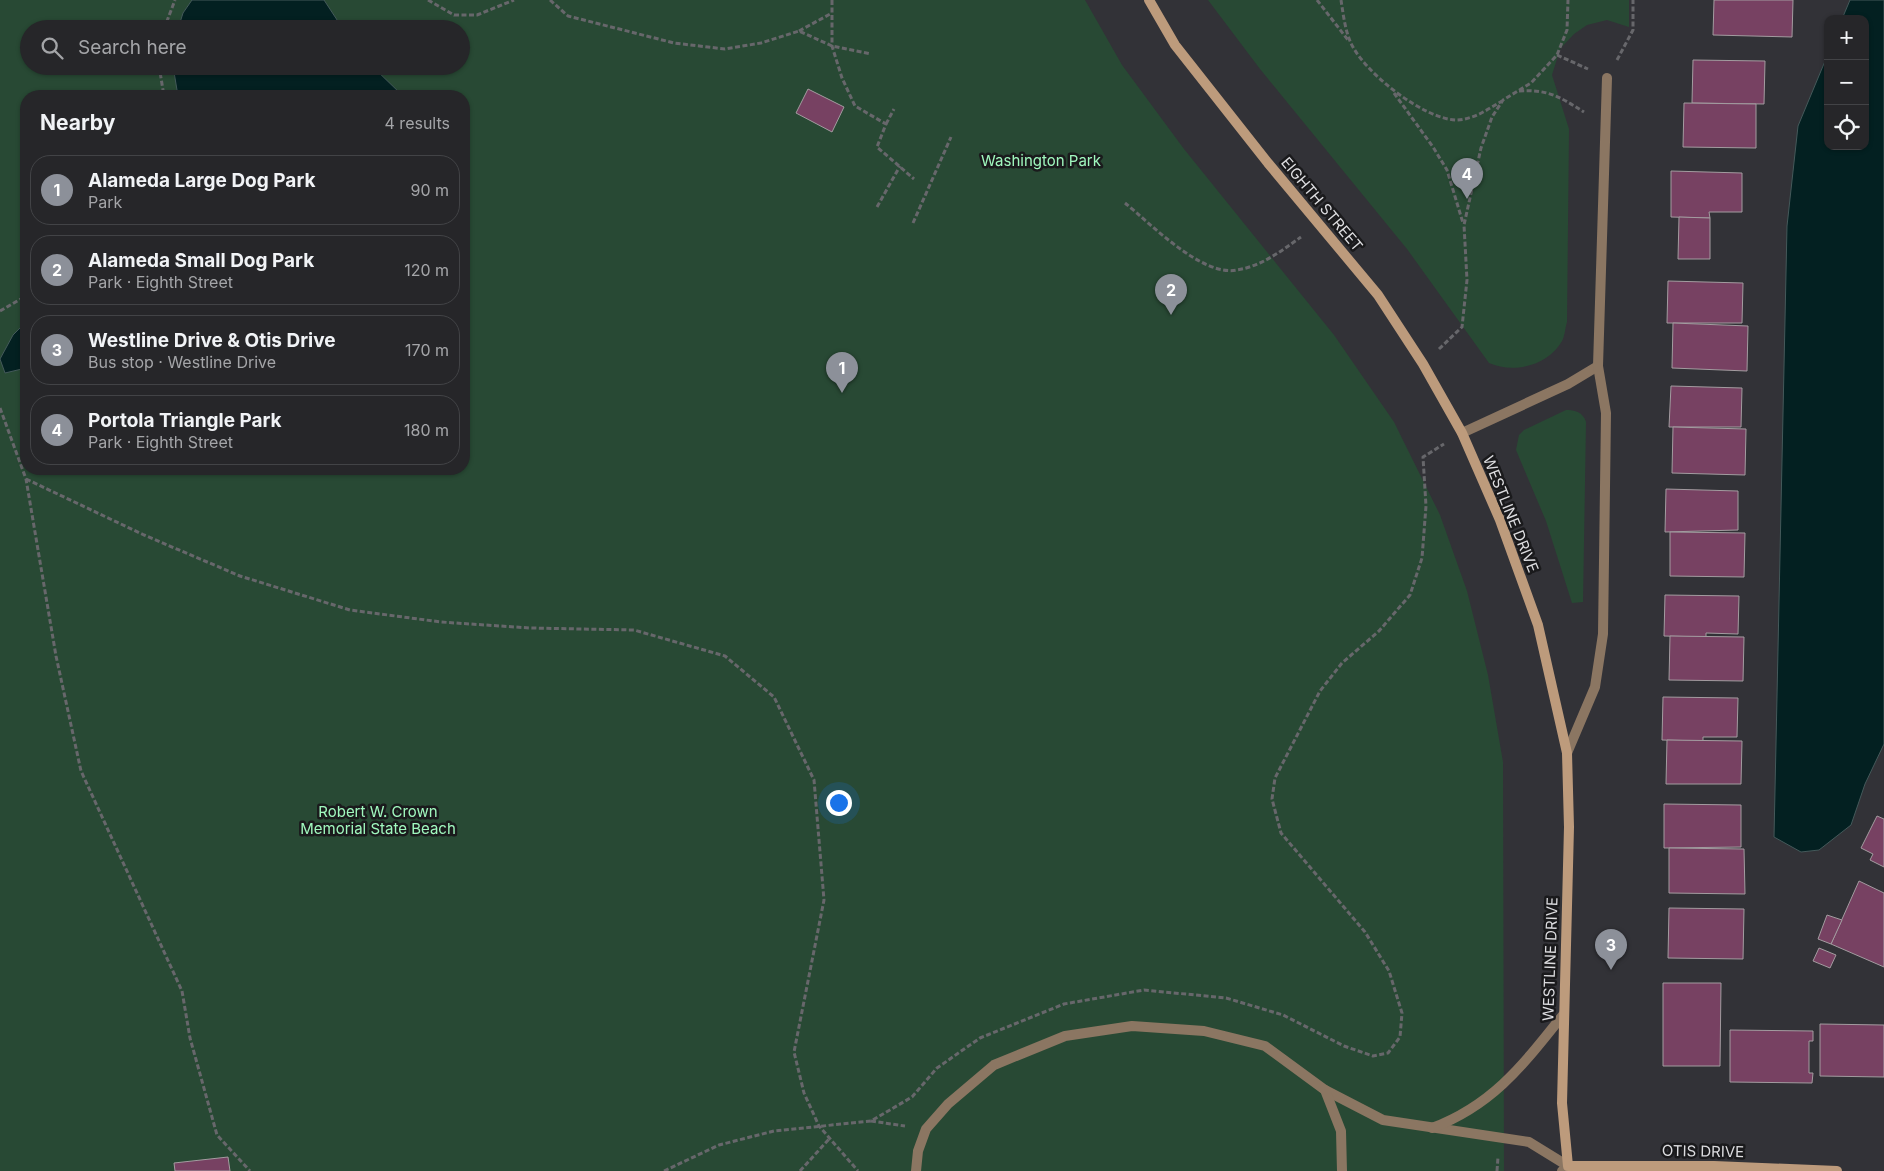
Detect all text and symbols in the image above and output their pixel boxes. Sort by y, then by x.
map controls [1824,15,1869,150]
button: + [1824,15,1869,60]
search box [20,20,470,75]
icon: search [38,34,66,62]
text: Search here [78,36,187,59]
button: − [1824,60,1869,105]
button: locate [1824,105,1869,150]
text: Nearby [40,110,115,135]
text: 4 results [385,113,450,133]
park label: Washington Park [981,151,1102,170]
street label: EIGHTH STREET [1277,153,1367,255]
pin: 4 [1451,158,1483,199]
text: Alameda Large Dog Park [88,169,315,192]
text: 1 [54,180,60,200]
text: 90 m [410,180,449,200]
text: Park [88,192,122,212]
text: Alameda Small Dog Park [88,249,314,272]
text: 2 [52,260,62,280]
text: 120 m [404,260,449,280]
text: Park · Eighth Street [88,272,233,292]
pin: 2 [1155,274,1187,315]
text: Westline Drive & Otis Drive [88,329,336,352]
text: 3 [52,340,62,360]
text: 170 m [405,340,449,360]
text: Bus stop · Westline Drive [88,352,276,372]
pin: 1 [826,352,858,393]
text: Portola Triangle Park [88,409,282,432]
text: 4 [52,420,62,440]
text: 180 m [404,420,449,440]
text: Park · Eighth Street [88,432,233,452]
street label: WESTLINE DRIVE [1479,453,1543,575]
your location [826,790,852,816]
park label: Robert W. Crown Memorial State Beach [300,802,456,838]
street label: WESTLINE DRIVE [1538,897,1562,1021]
pin: 3 [1595,929,1627,970]
street label: OTIS DRIVE [1662,1141,1744,1161]

